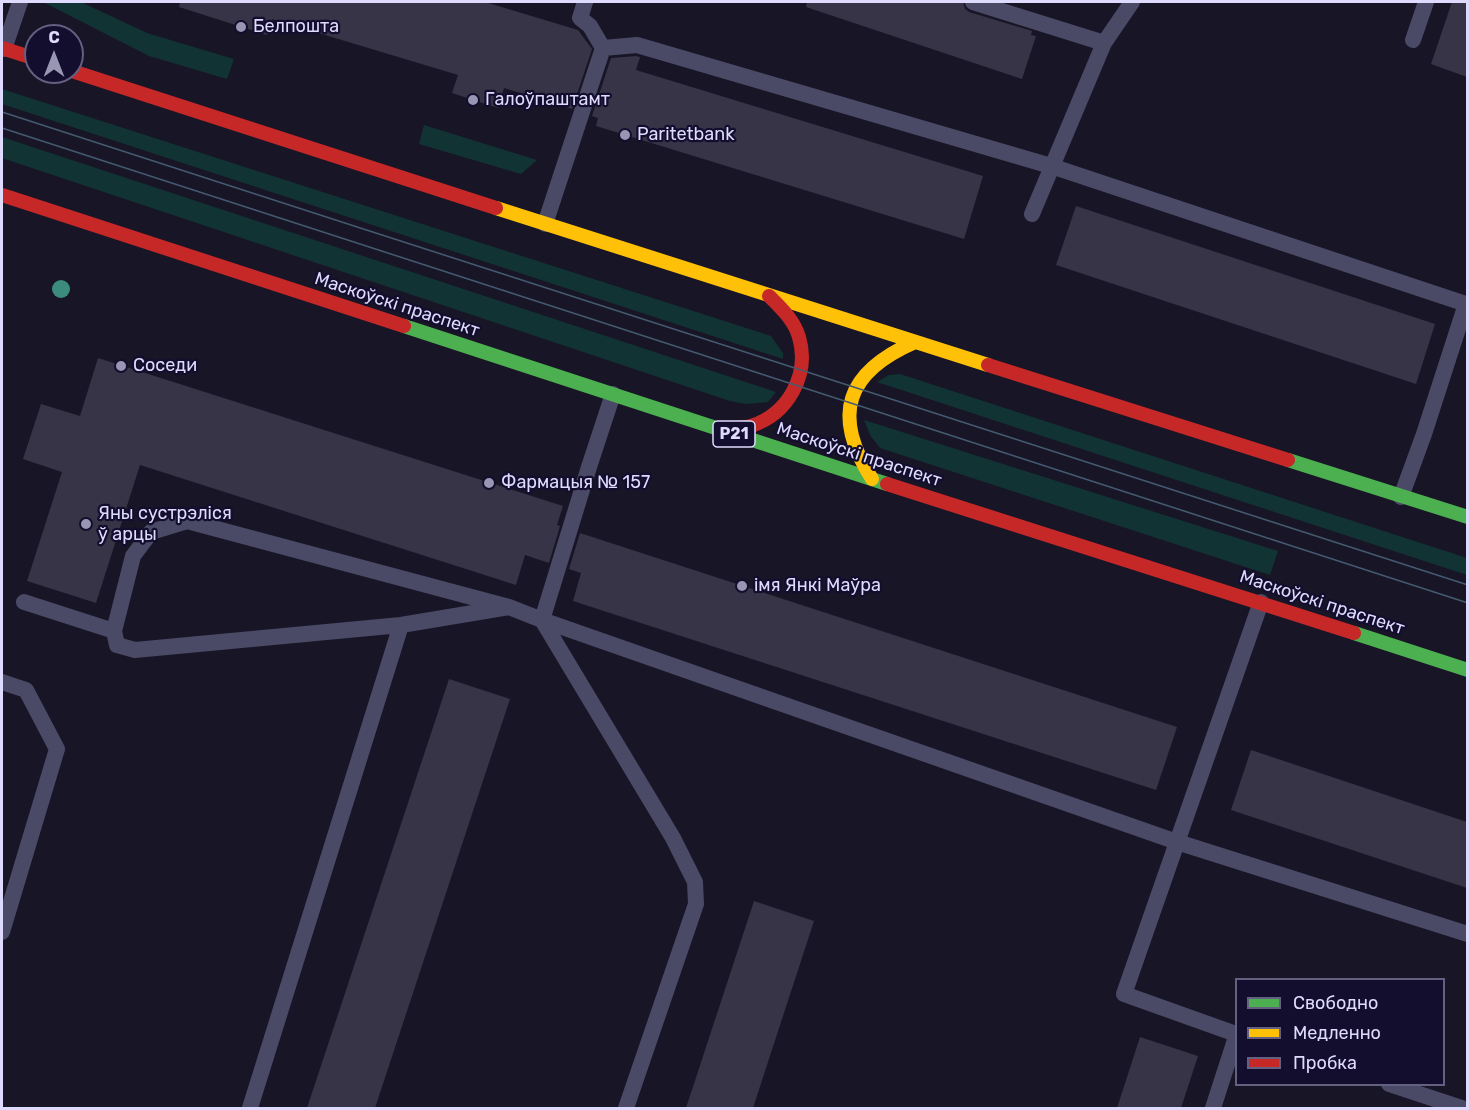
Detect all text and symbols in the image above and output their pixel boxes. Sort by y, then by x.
place label: Белпошта [253,16,339,38]
marker: Белпошта [234,20,248,34]
north arrow [24,24,84,84]
text: С [48,28,60,47]
place label: Галоўпаштамт [485,89,610,111]
marker: Галоўпаштамт [466,93,480,107]
place label: Paritetbank [637,124,734,146]
marker: Paritetbank [618,128,632,142]
street label: Маскоўскі праспект [312,268,482,342]
place label: Соседи [133,355,197,377]
marker: Соседи [114,359,128,373]
street label: Маскоўскі праспект [774,418,944,492]
road number: Р21 [713,421,755,447]
place label: Фармацыя № 157 [501,472,650,494]
marker: Фармацыя № 157 [482,476,496,490]
place label: Яны сустрэліся ў арцы [98,503,232,546]
marker: Яны сустрэліся ў арцы [79,517,93,531]
street label: Маскоўскі праспект [1237,566,1407,640]
place label: імя Янкі Маўра [754,575,881,597]
marker: імя Янкі Маўра [735,579,749,593]
legend [1235,978,1445,1086]
text: Свободно [1293,992,1378,1014]
text: Медленно [1293,1022,1381,1044]
text: Пробка [1293,1052,1357,1074]

